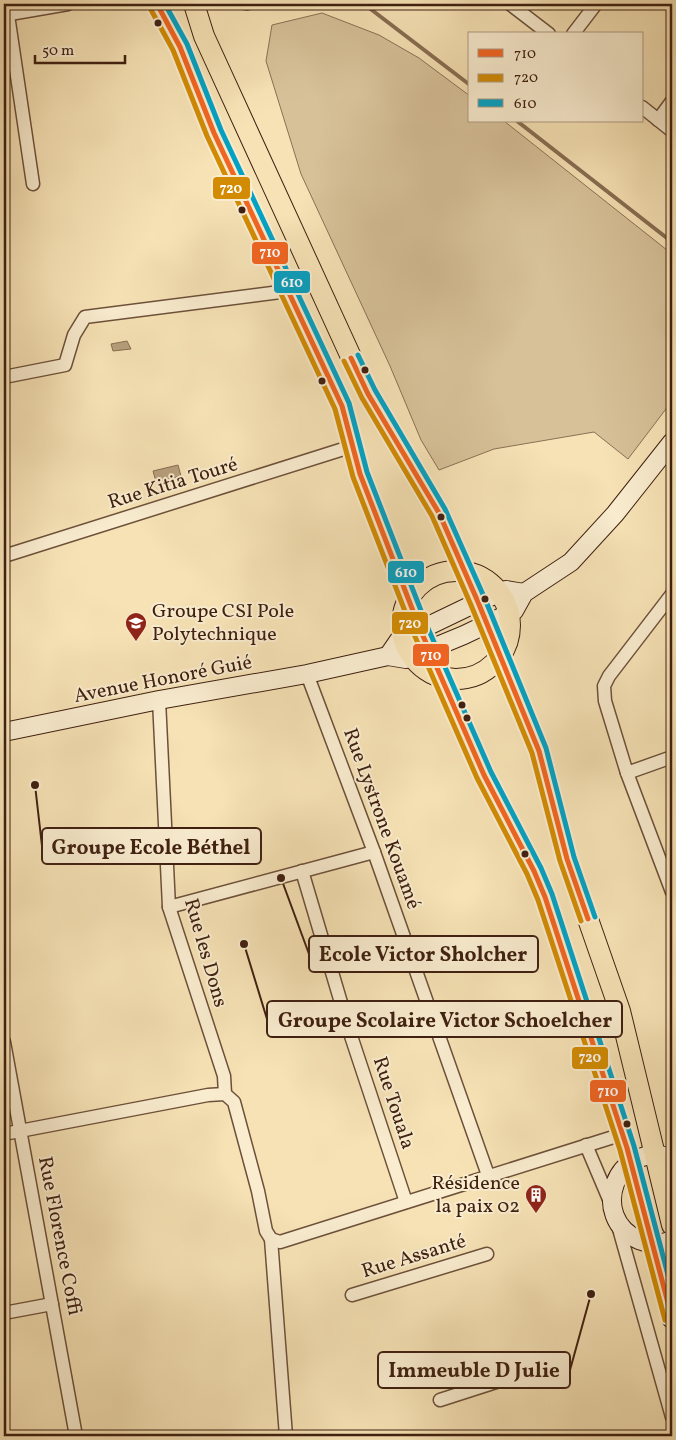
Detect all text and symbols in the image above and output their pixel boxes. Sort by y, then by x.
unlabelled marker [153,18,163,28]
scale bar [35,32,125,64]
legend [468,32,644,122]
text: 50 m [42,41,74,62]
text: 710 [514,44,536,65]
text: 720 [514,68,538,89]
text: 610 [514,94,536,115]
line badge: 720 [212,176,251,200]
text: 720 [220,180,243,199]
unlabelled marker [237,205,247,215]
line badge: 710 [251,241,289,265]
text: 710 [260,244,281,263]
line badge: 610 [273,270,311,294]
text: 610 [281,274,303,293]
unlabelled marker [360,365,370,375]
unlabelled marker [317,376,327,386]
street label: Rue Kitia Touré [105,451,241,517]
unlabelled marker [436,512,446,522]
line badge: 610 [387,560,425,584]
text: 610 [395,564,417,583]
unlabelled marker [480,594,490,604]
place label: Groupe CSI Pole Polytechnique [152,598,294,649]
school or university icon: Groupe CSI Pole Polytechnique [124,611,148,642]
line badge: 720 [391,611,429,635]
text: 720 [399,615,422,634]
line badge: 710 [412,643,450,667]
text: 710 [421,647,442,666]
street label: Avenue Honoré Guié [72,649,254,711]
unlabelled marker [457,700,467,710]
unlabelled marker [462,713,472,723]
street label: Rue Lystrone Kouamé [335,725,427,913]
callout: Groupe Ecole Béthel [42,828,261,864]
text: Groupe Ecole Béthel [52,834,250,863]
unlabelled marker [520,849,530,859]
street label: Rue les Dons [176,895,234,1011]
callout: Ecole Victor Sholcher [309,936,538,972]
text: Ecole Victor Sholcher [319,941,527,970]
callout: Groupe Scolaire Victor Schoelcher [267,1001,622,1037]
text: Groupe Scolaire Victor Schoelcher [278,1007,612,1036]
line badge: 720 [571,1046,609,1070]
text: 720 [579,1049,602,1068]
street label: Rue Touala [365,1053,421,1153]
line badge: 710 [589,1079,627,1103]
text: 710 [598,1083,619,1102]
unlabelled marker [622,1119,632,1129]
street label: Rue Florence Coffi [30,1154,88,1318]
place label: Résidence la paix 02 [432,1170,520,1221]
building icon: Résidence la paix 02 [524,1183,548,1214]
street label: Rue Assanté [358,1228,470,1286]
callout: Immeuble D Julie [378,1352,570,1388]
text: Immeuble D Julie [388,1357,560,1386]

